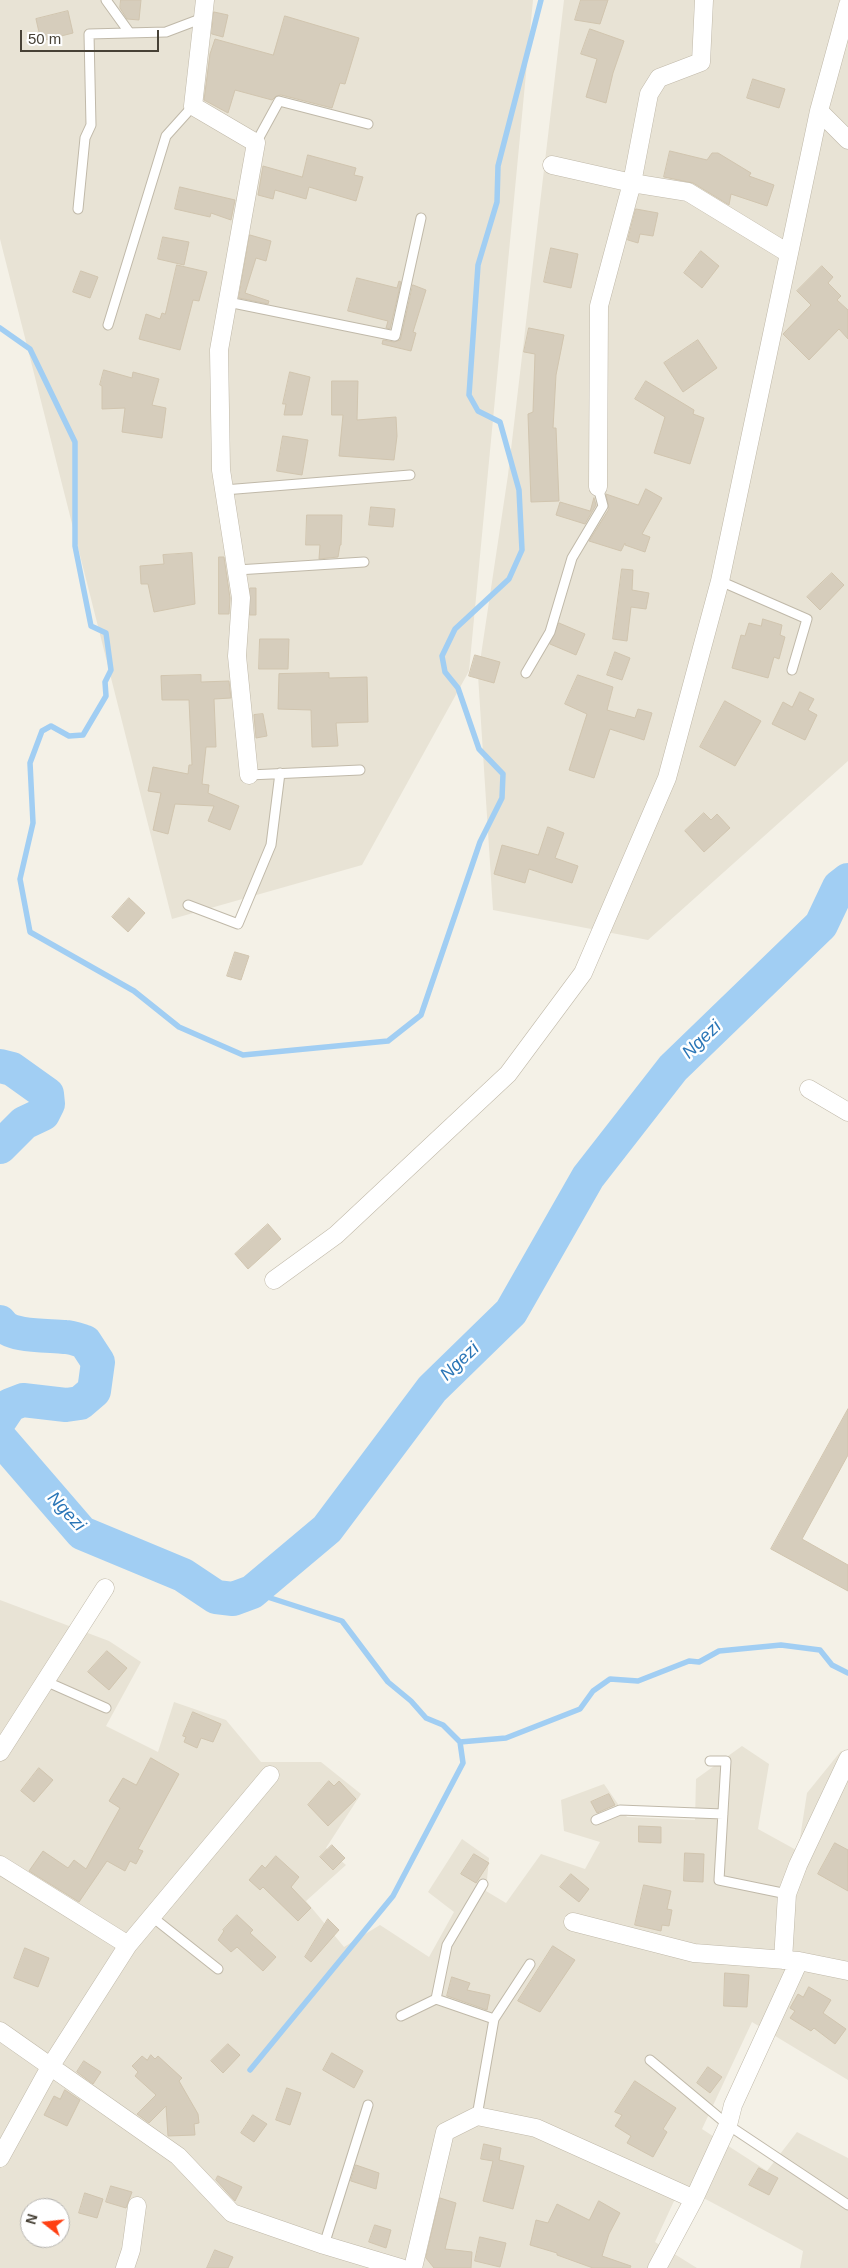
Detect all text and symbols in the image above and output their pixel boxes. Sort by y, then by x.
scale bar [22,20,161,52]
text: 50 m [28,30,61,47]
water label: Ngezi [678,1016,726,1064]
water label: Ngezi [436,1338,484,1386]
water label: Ngezi [42,1488,90,1536]
north arrow [20,2198,70,2248]
text: N [22,2212,41,2226]

